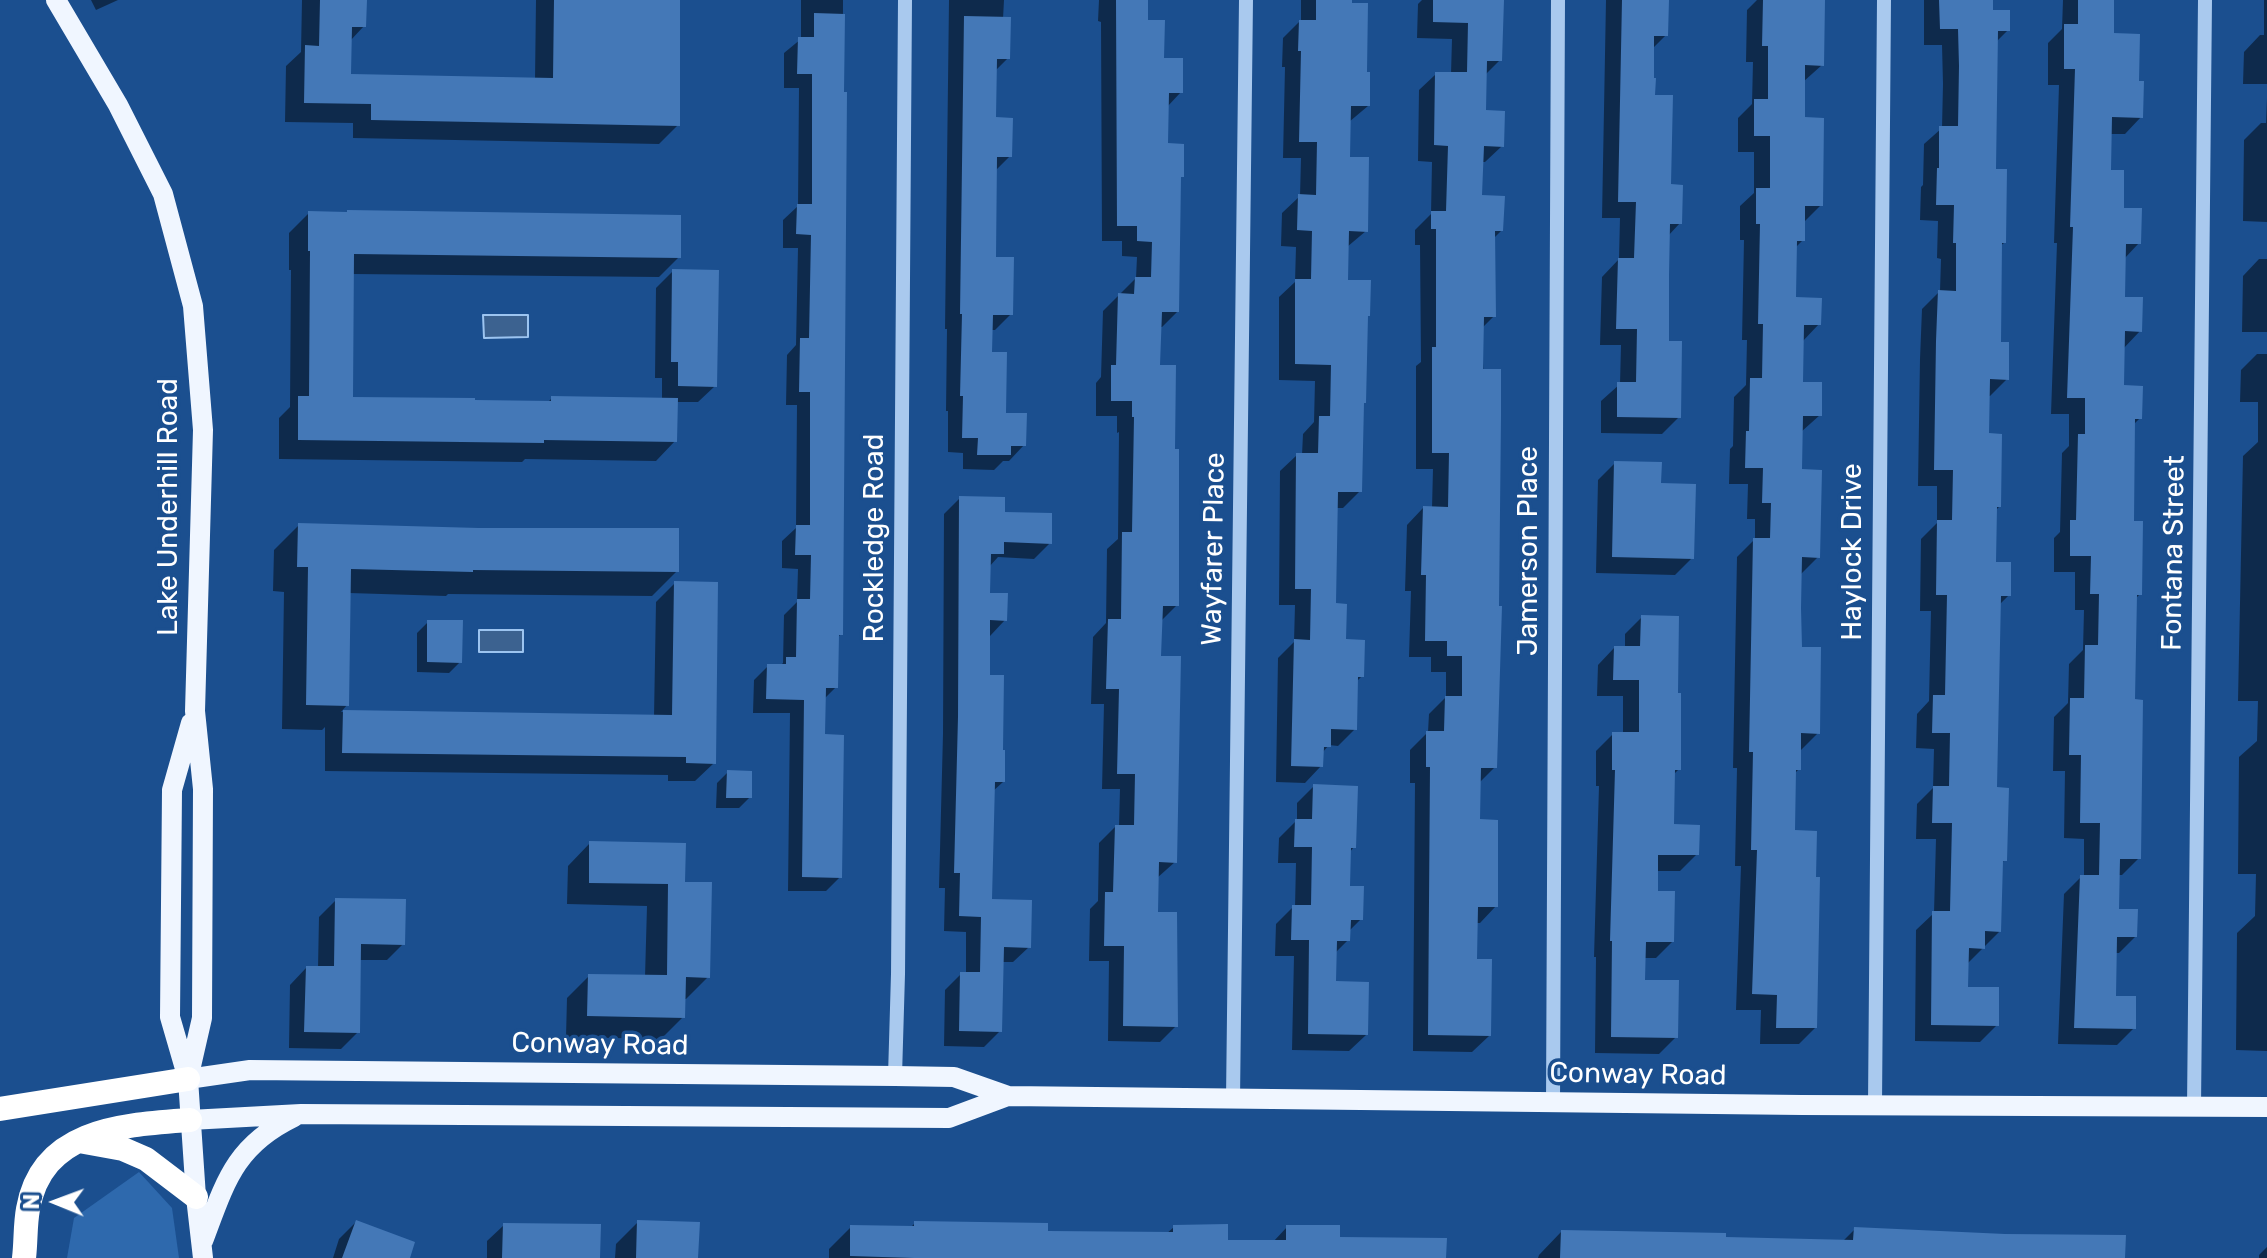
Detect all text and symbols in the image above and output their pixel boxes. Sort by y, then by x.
street label: Lake Underhill Road [152,378,186,636]
street label: Rockledge Road [858,434,892,642]
street label: Jamerson Place [1512,446,1546,656]
street label: Wayfarer Place [1196,452,1232,646]
street label: Fontana Street [2155,455,2193,651]
street label: Haylock Drive [1836,463,1870,641]
street label: Conway Road [511,1027,689,1063]
street label: Conway Road [1549,1057,1727,1093]
north arrow [16,1162,96,1242]
text: N [18,1193,45,1210]

